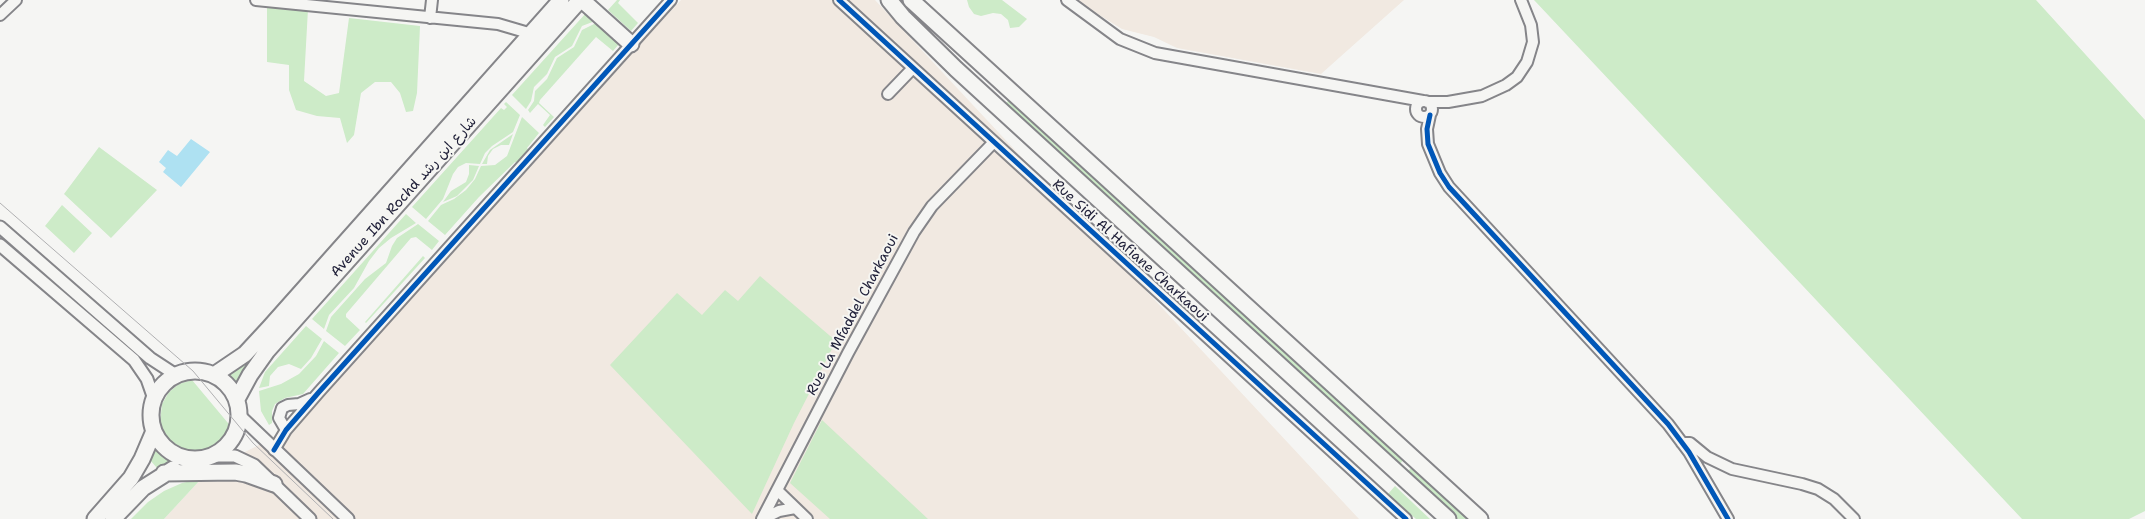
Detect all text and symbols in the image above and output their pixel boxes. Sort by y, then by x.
street label: Avenue Ibn Rochd شارع ابن رشد [327,113,481,281]
street label: Rue Sidi Al Hafiane Charkaoui [1048,176,1212,326]
street label: Rue La Mfaddel Charkaoui [803,232,903,398]

